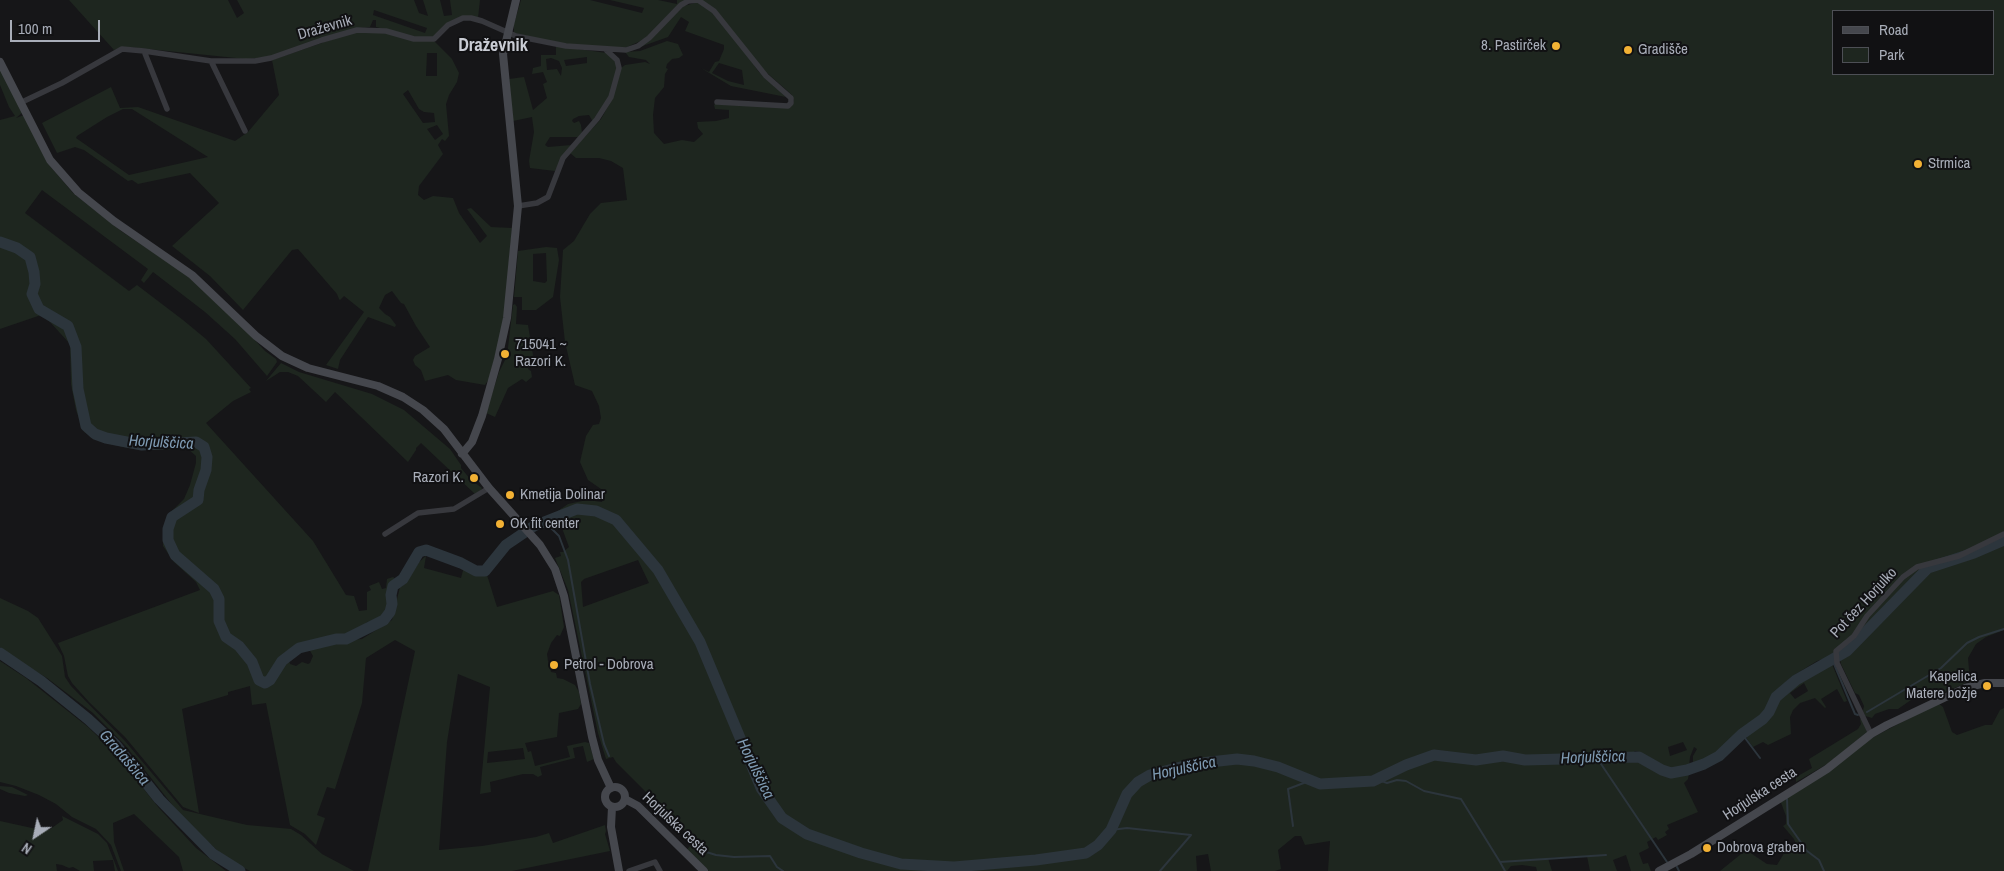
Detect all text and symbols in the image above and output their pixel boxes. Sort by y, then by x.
scale bar [12,10,102,42]
legend [1832,10,1994,75]
street label: Draževnik [296,12,354,44]
text: 100 m [18,18,52,39]
text: Road [1879,19,1908,40]
district label: Draževnik [458,35,528,57]
place label: 8. Pastirček [1481,37,1546,55]
marker: 8. Pastirček [1550,40,1562,52]
place label: Gradišče [1638,41,1688,59]
marker: Gradišče [1622,44,1634,56]
text: Park [1879,44,1904,65]
place label: Strmica [1928,155,1970,173]
marker: Strmica [1912,158,1924,170]
place label: 715041 ~ Razori K. [515,336,567,371]
marker: 715041 ~ Razori K. [499,348,511,360]
water label: Horjulščica [128,432,194,454]
place label: Razori K. [413,469,464,487]
marker: Razori K. [468,472,480,484]
place label: Kmetija Dolinar [520,486,605,504]
marker: Kmetija Dolinar [504,489,516,501]
place label: OK fit center [510,515,579,533]
marker: OK fit center [494,518,506,530]
street label: Pot čez Horjulko [1827,564,1901,642]
place label: Petrol - Dobrova [564,656,654,674]
marker: Petrol - Dobrova [548,659,560,671]
place label: Kapelica Matere božje [1906,668,1977,703]
marker: Kapelica Matere božje [1981,680,1993,692]
water label: Gradaščica [95,726,153,790]
water label: Horjulščica [732,736,778,802]
water label: Horjulščica [1560,747,1626,769]
water label: Horjulščica [1150,753,1218,785]
street label: Horjulska cesta [1720,764,1800,824]
street label: Horjulska cesta [638,789,712,859]
north arrow [10,811,60,861]
text: N [18,839,35,858]
place label: Dobrova graben [1717,839,1805,857]
marker: Dobrova graben [1701,842,1713,854]

